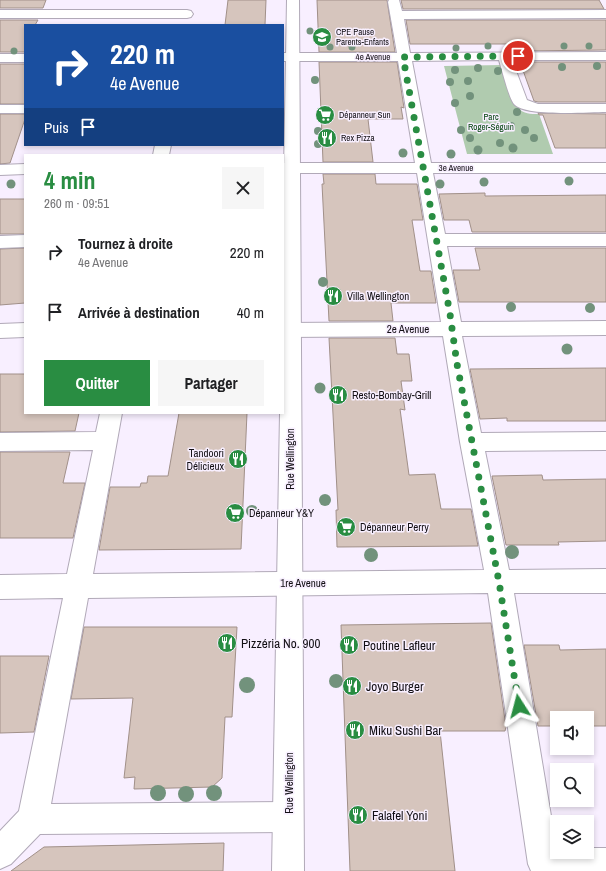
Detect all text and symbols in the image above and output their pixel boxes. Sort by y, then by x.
school or university icon: CPE Pause Parents-Enfants [311,26,333,48]
place label: CPE Pause Parents-Enfants [336,26,389,48]
text: 220 m [110,35,175,73]
pin [501,39,535,73]
icon: right [44,40,96,92]
icon: arrive [507,45,529,67]
street label: 4e Avenue [356,51,390,63]
text: 4e Avenue [110,71,180,96]
supermarket icon: Dépanneur Sun [314,104,336,126]
place label: Dépanneur Sun [339,109,391,121]
park label: Parc Roger-Séguin [468,111,514,133]
icon: arrive [77,116,99,138]
text: Puis [44,117,69,138]
restaurant icon: Rex Pizza [316,127,338,149]
place label: Rex Pizza [341,132,375,144]
street label: 3e Avenue [439,162,473,174]
text: 4 min [44,164,95,196]
button: close [222,167,264,209]
text: 260 m · 09:51 [44,195,109,212]
text: Tournez à droite [78,233,173,254]
icon: right [44,241,66,263]
text: 220 m [230,242,264,263]
text: 4e Avenue [78,254,128,271]
restaurant icon: Villa Wellington [322,285,344,307]
place label: Villa Wellington [347,289,409,303]
icon: arrive [44,301,66,323]
text: Arrivée à destination [78,302,200,323]
text: 40 m [237,302,264,323]
street label: 2e Avenue [387,322,429,336]
button: Quitter [44,360,150,406]
button: Partager [158,360,264,406]
restaurant icon: Resto-Bombay-Grill [327,384,349,406]
place label: Resto-Bombay-Grill [352,388,431,402]
street label: Rue Wellington [283,428,297,490]
place label: Tandoori Délicieux [186,446,224,473]
restaurant icon: Tandoori Délicieux [227,448,249,470]
supermarket icon: Dépanneur Y&Y [224,502,246,524]
place label: Dépanneur Y&Y [249,506,314,520]
supermarket icon: Dépanneur Perry [335,516,357,538]
place label: Dépanneur Perry [360,520,429,534]
street label: 1re Avenue [280,576,326,590]
restaurant icon: Pizzéria No. 900 [216,632,238,654]
restaurant icon: Poutine Lafleur [338,634,360,656]
place label: Pizzéria No. 900 [241,635,320,652]
place label: Poutine Lafleur [363,637,436,654]
restaurant icon: Joyo Burger [341,675,363,697]
place label: Joyo Burger [366,678,424,695]
position arrow [498,685,540,727]
map controls [550,711,594,859]
button: sound [550,711,594,755]
restaurant icon: Miku Sushi Bar [344,719,366,741]
place label: Miku Sushi Bar [369,722,442,739]
street label: Rue Wellington [282,752,296,814]
button: search [550,763,594,807]
restaurant icon: Falafel Yoni [347,804,369,826]
place label: Falafel Yoni [372,807,427,824]
button: layers [550,815,594,859]

